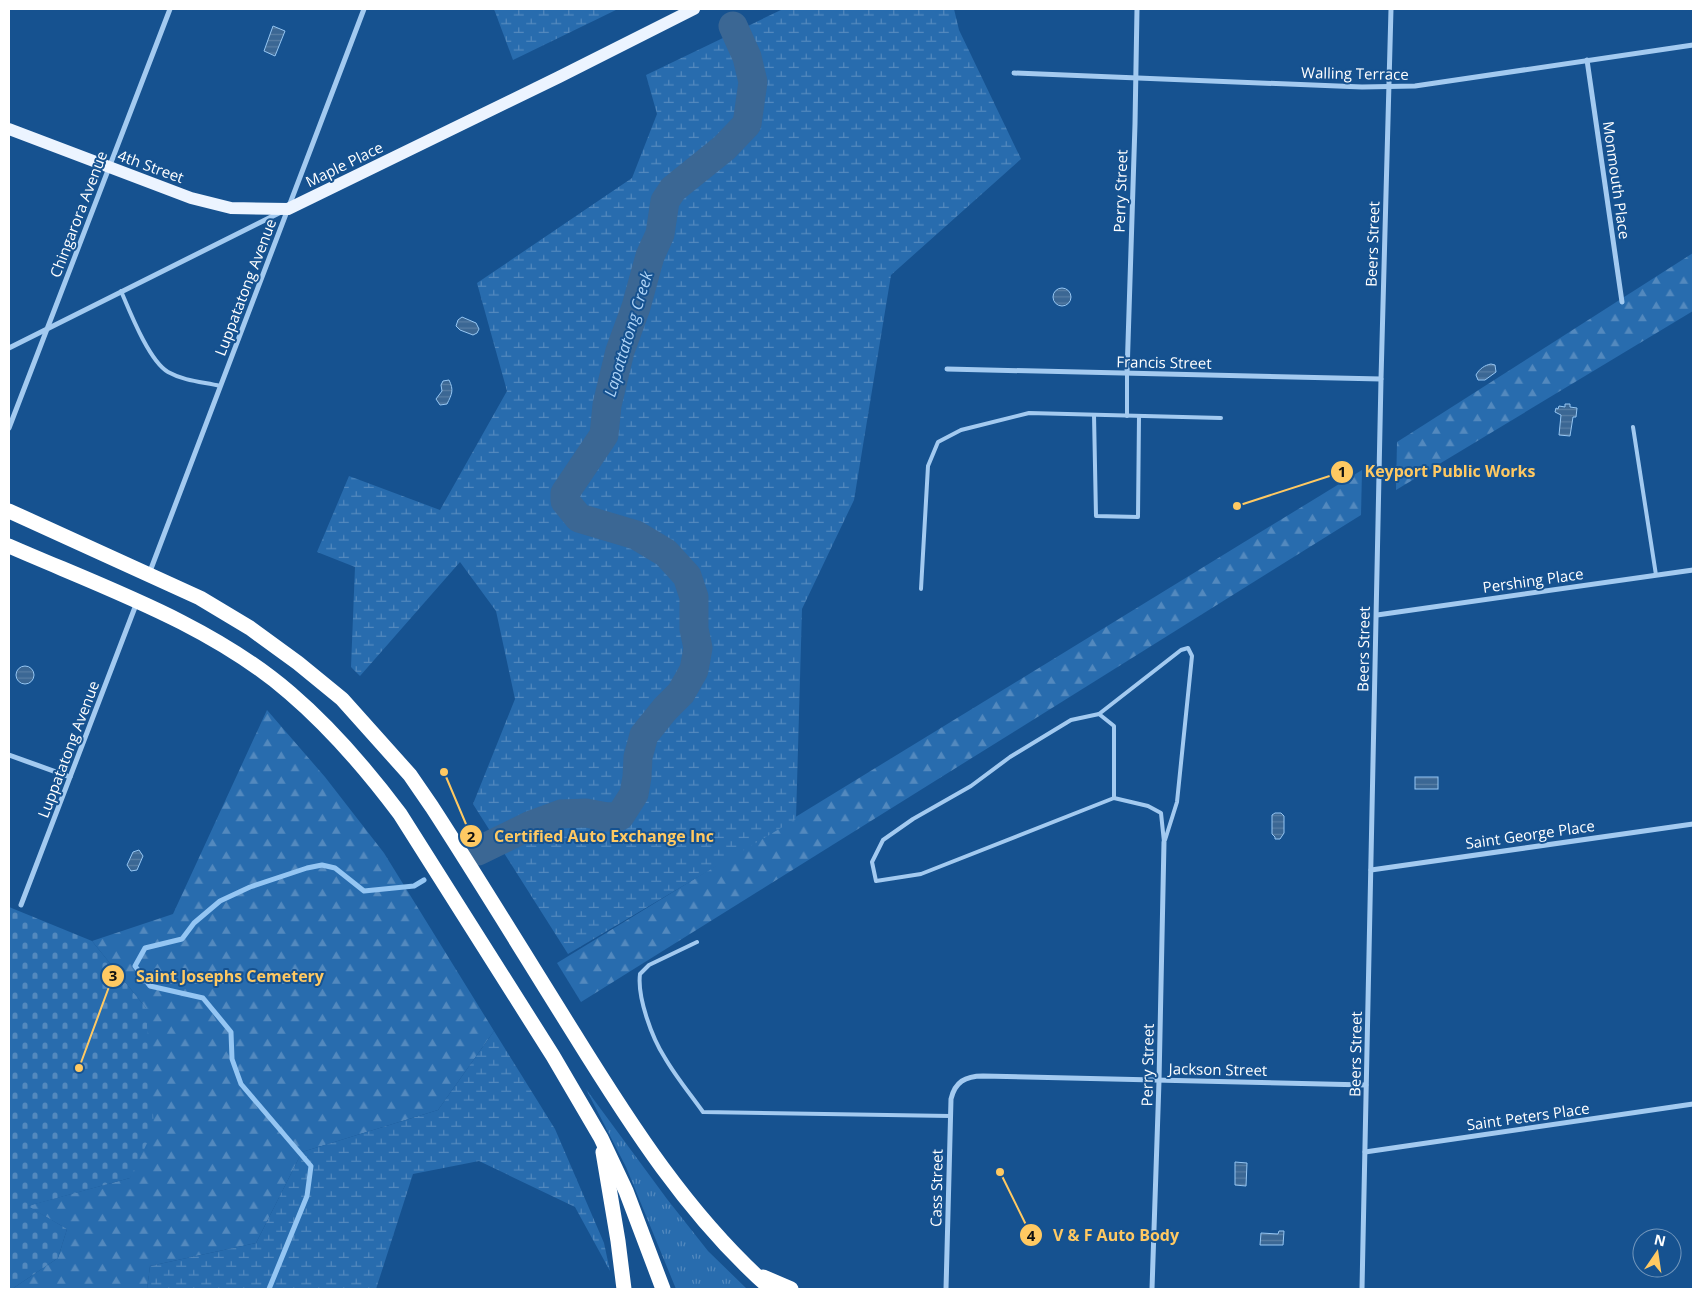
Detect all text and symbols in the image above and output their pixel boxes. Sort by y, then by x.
street label: Walling Terrace [1301,62,1409,84]
street label: Monmouth Place [1599,120,1635,240]
street label: Maple Place [302,137,386,191]
street label: 4th Street [115,145,187,187]
street label: Chingarora Avenue [45,148,111,280]
street label: Perry Street [1109,149,1131,233]
street label: Beers Street [1361,201,1383,287]
street label: Luppatatong Avenue [210,216,280,358]
water label: Lapattatong Creek [598,267,658,399]
street label: Francis Street [1116,351,1212,373]
callout: Keyport Public Works [1330,456,1546,487]
text: Keyport Public Works [1365,460,1536,482]
text: 1 [1338,461,1346,481]
street label: Pershing Place [1481,563,1585,597]
street label: Beers Street [1352,606,1374,692]
street label: Luppatatong Avenue [33,678,103,820]
street label: Saint George Place [1464,815,1596,853]
callout: Certified Auto Exchange Inc [459,821,724,852]
text: Certified Auto Exchange Inc [494,825,714,847]
text: 2 [467,826,476,846]
callout: Saint Josephs Cemetery [101,960,334,991]
text: 3 [109,965,117,985]
text: Saint Josephs Cemetery [136,965,325,987]
street label: Beers Street [1344,1011,1366,1097]
street label: Perry Street [1136,1023,1158,1107]
street label: Jackson Street [1167,1058,1267,1080]
street label: Saint Peters Place [1465,1097,1591,1135]
street label: Cass Street [925,1149,947,1227]
callout: V & F Auto Body [1018,1220,1189,1251]
text: V & F Auto Body [1053,1224,1180,1246]
text: 4 [1027,1225,1036,1245]
north arrow [1632,1228,1682,1278]
text: N [1652,1229,1668,1250]

